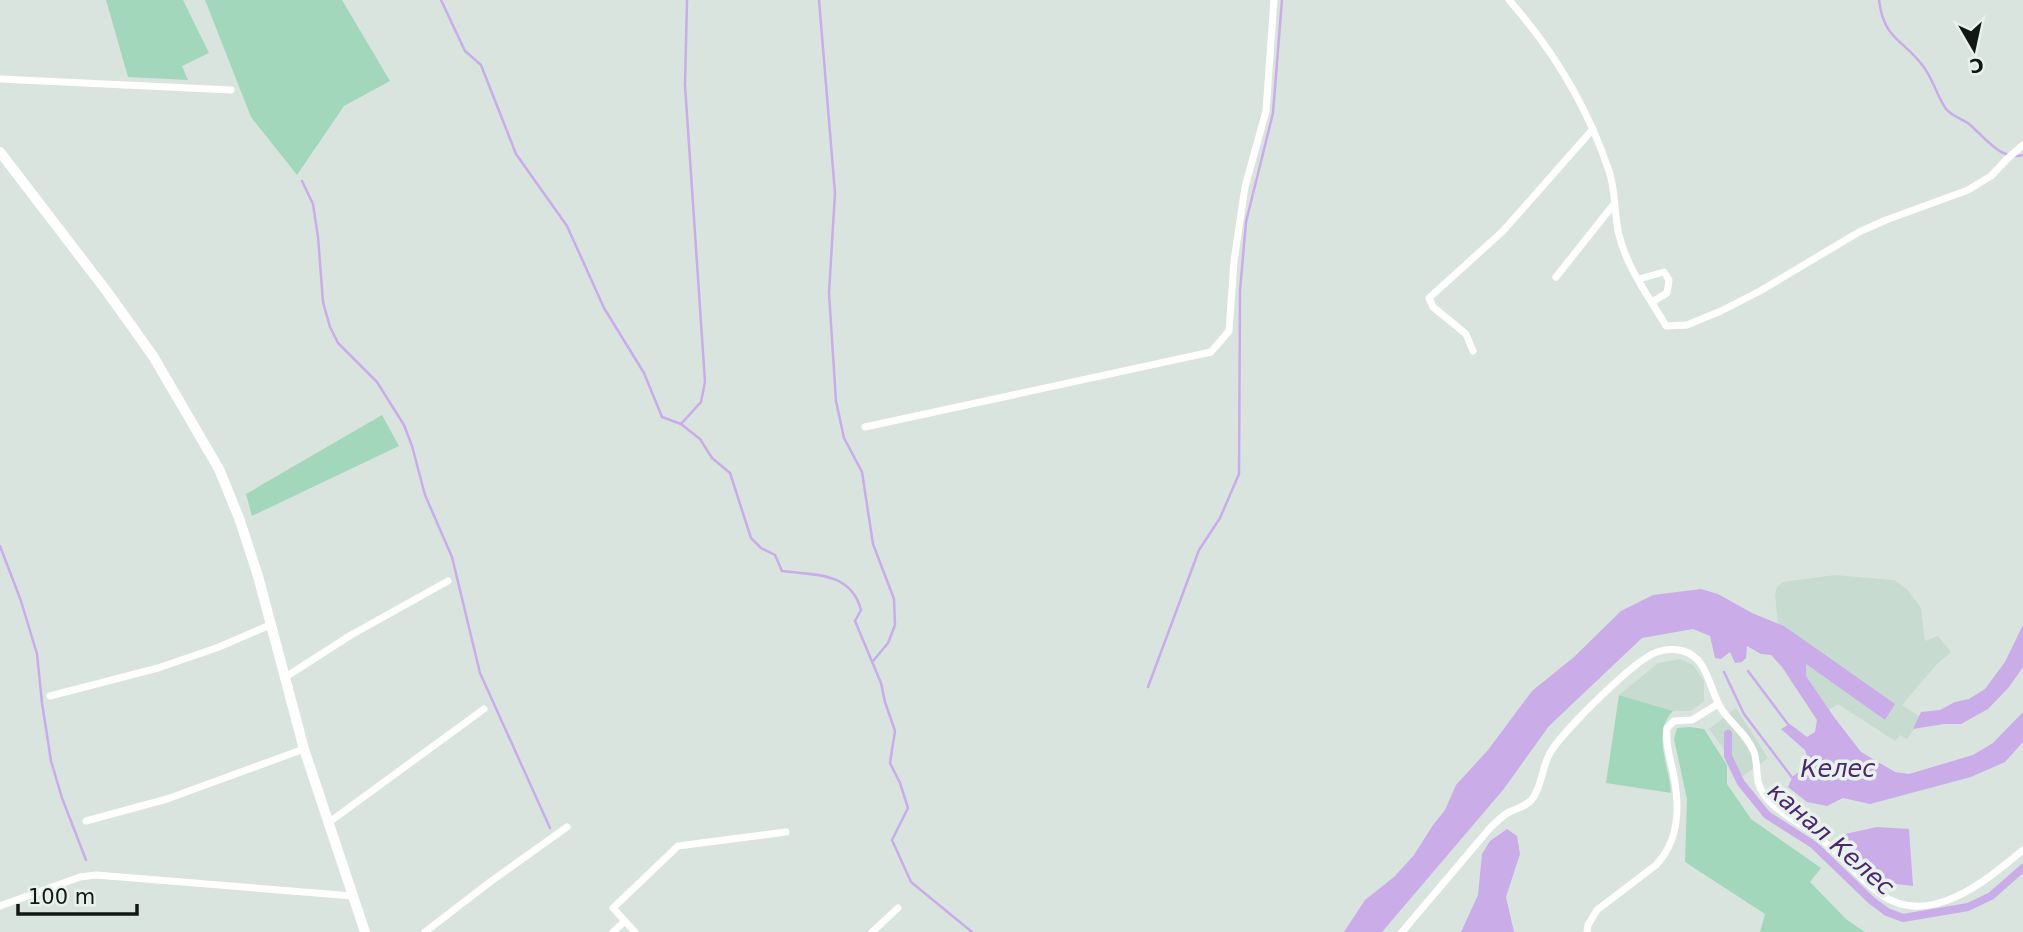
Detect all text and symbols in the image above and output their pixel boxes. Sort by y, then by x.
north arrow [1939,14,2009,84]
text: С [1968,54,1985,78]
water label: Келес [1800,755,1876,783]
water label: канал Келес [1762,777,1900,901]
scale bar [18,872,136,916]
text: 100 m [28,885,95,909]

